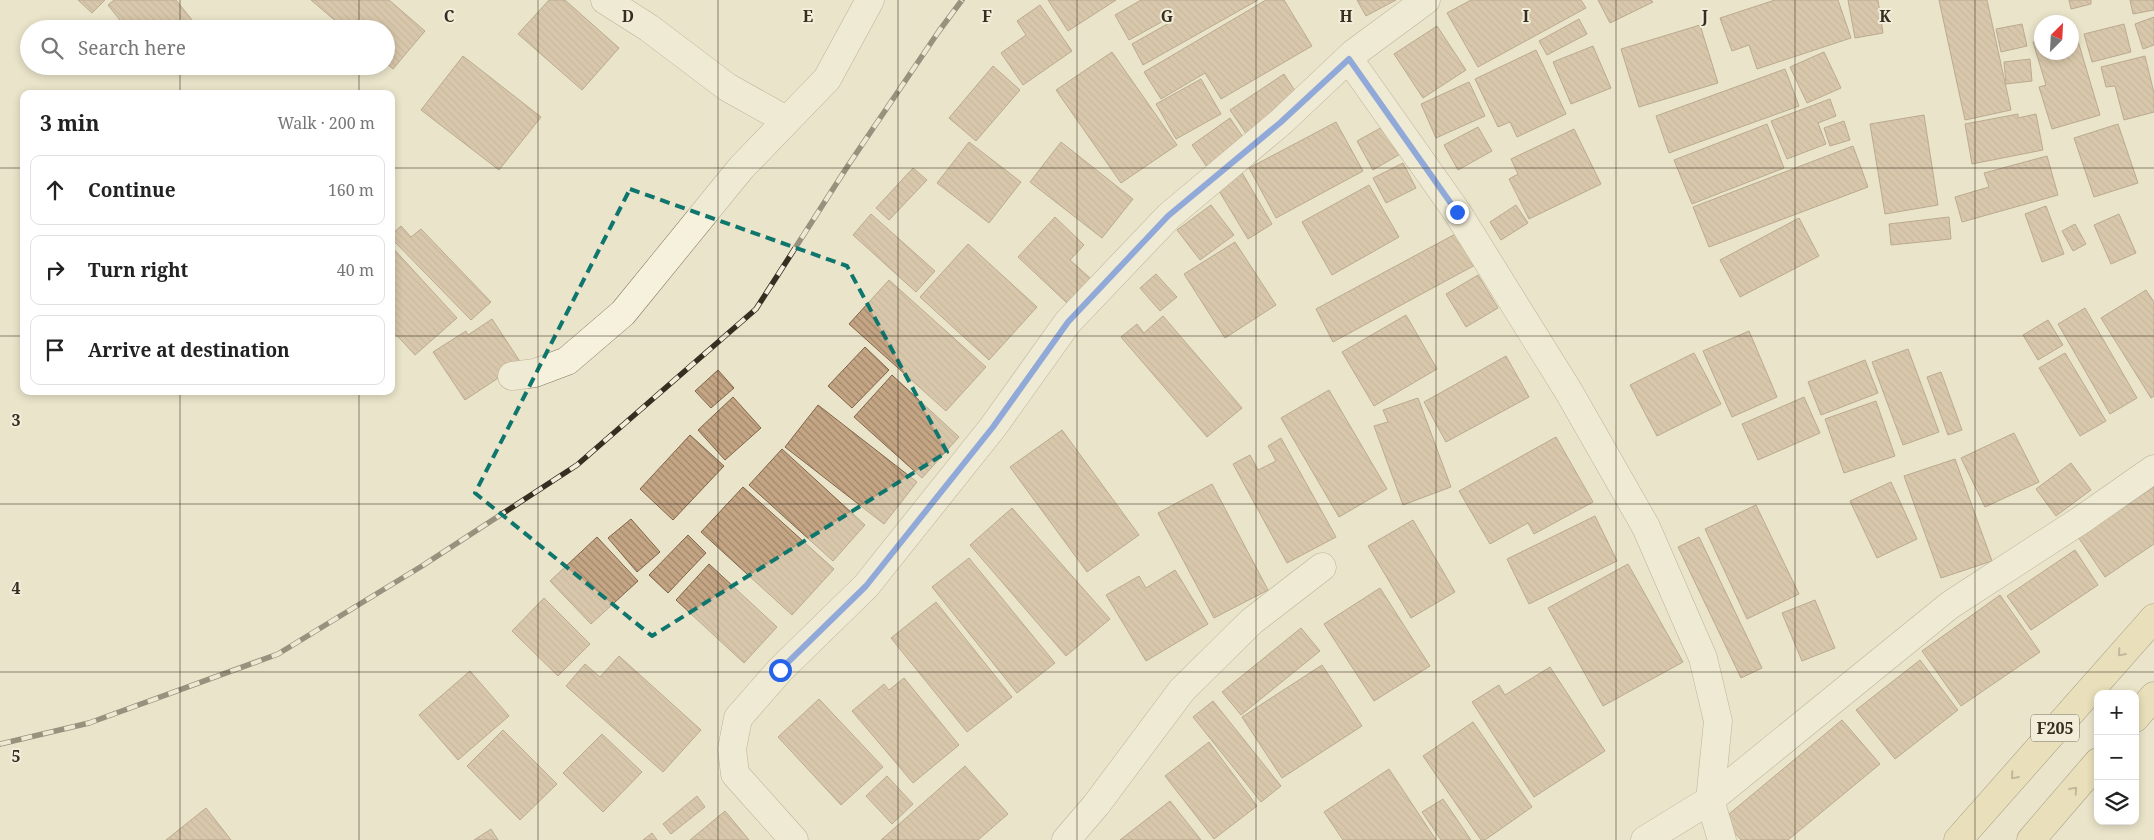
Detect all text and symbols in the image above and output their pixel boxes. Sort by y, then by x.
text: C [444,5,455,27]
text: D [622,5,634,27]
text: E [803,5,813,27]
text: F [982,5,992,27]
text: G [1161,5,1173,27]
text: H [1339,5,1353,27]
text: I [1523,5,1529,27]
text: J [1701,5,1709,27]
text: K [1879,5,1891,27]
north arrow [2034,15,2079,60]
search box [20,20,395,75]
icon: search [38,34,66,62]
text: Search here [78,35,186,61]
text: 3 min [40,109,99,137]
text: Walk · 200 m [278,112,375,134]
icon: ahead [41,176,69,204]
text: Continue [88,177,176,203]
text: 160 m [328,179,374,201]
route end [1446,201,1469,224]
icon: right [41,256,69,284]
text: Turn right [88,257,188,283]
text: 40 m [337,259,374,281]
icon: arrive [41,336,69,364]
text: Arrive at destination [88,337,290,363]
text: 3 [11,409,21,431]
text: 4 [11,577,21,599]
one-way arrow [2118,648,2127,657]
route start [769,659,792,682]
map controls [2094,690,2139,825]
button: + [2094,690,2139,735]
road number: F205 [2031,714,2079,741]
button: − [2094,735,2139,780]
text: 5 [11,745,21,767]
one-way arrow [2011,770,2020,779]
button: layers [2094,780,2139,825]
one-way arrow [2068,786,2077,795]

